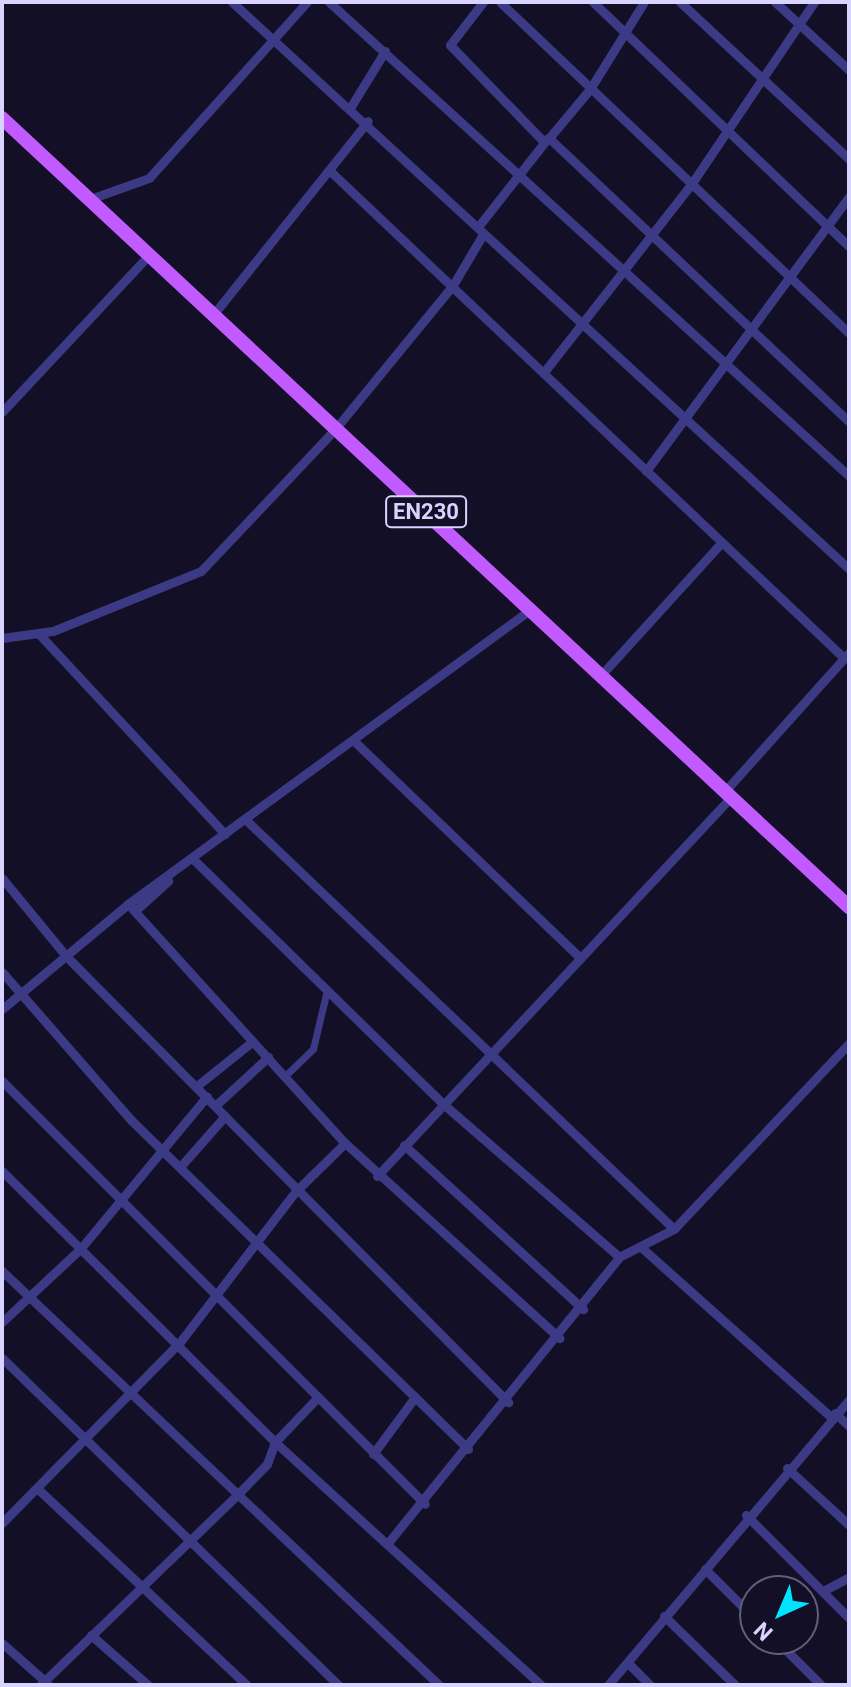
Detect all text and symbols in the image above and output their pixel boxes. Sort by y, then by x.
road number: EN230 [384,494,468,530]
north arrow [739,1575,819,1655]
text: N [749,1617,778,1646]

